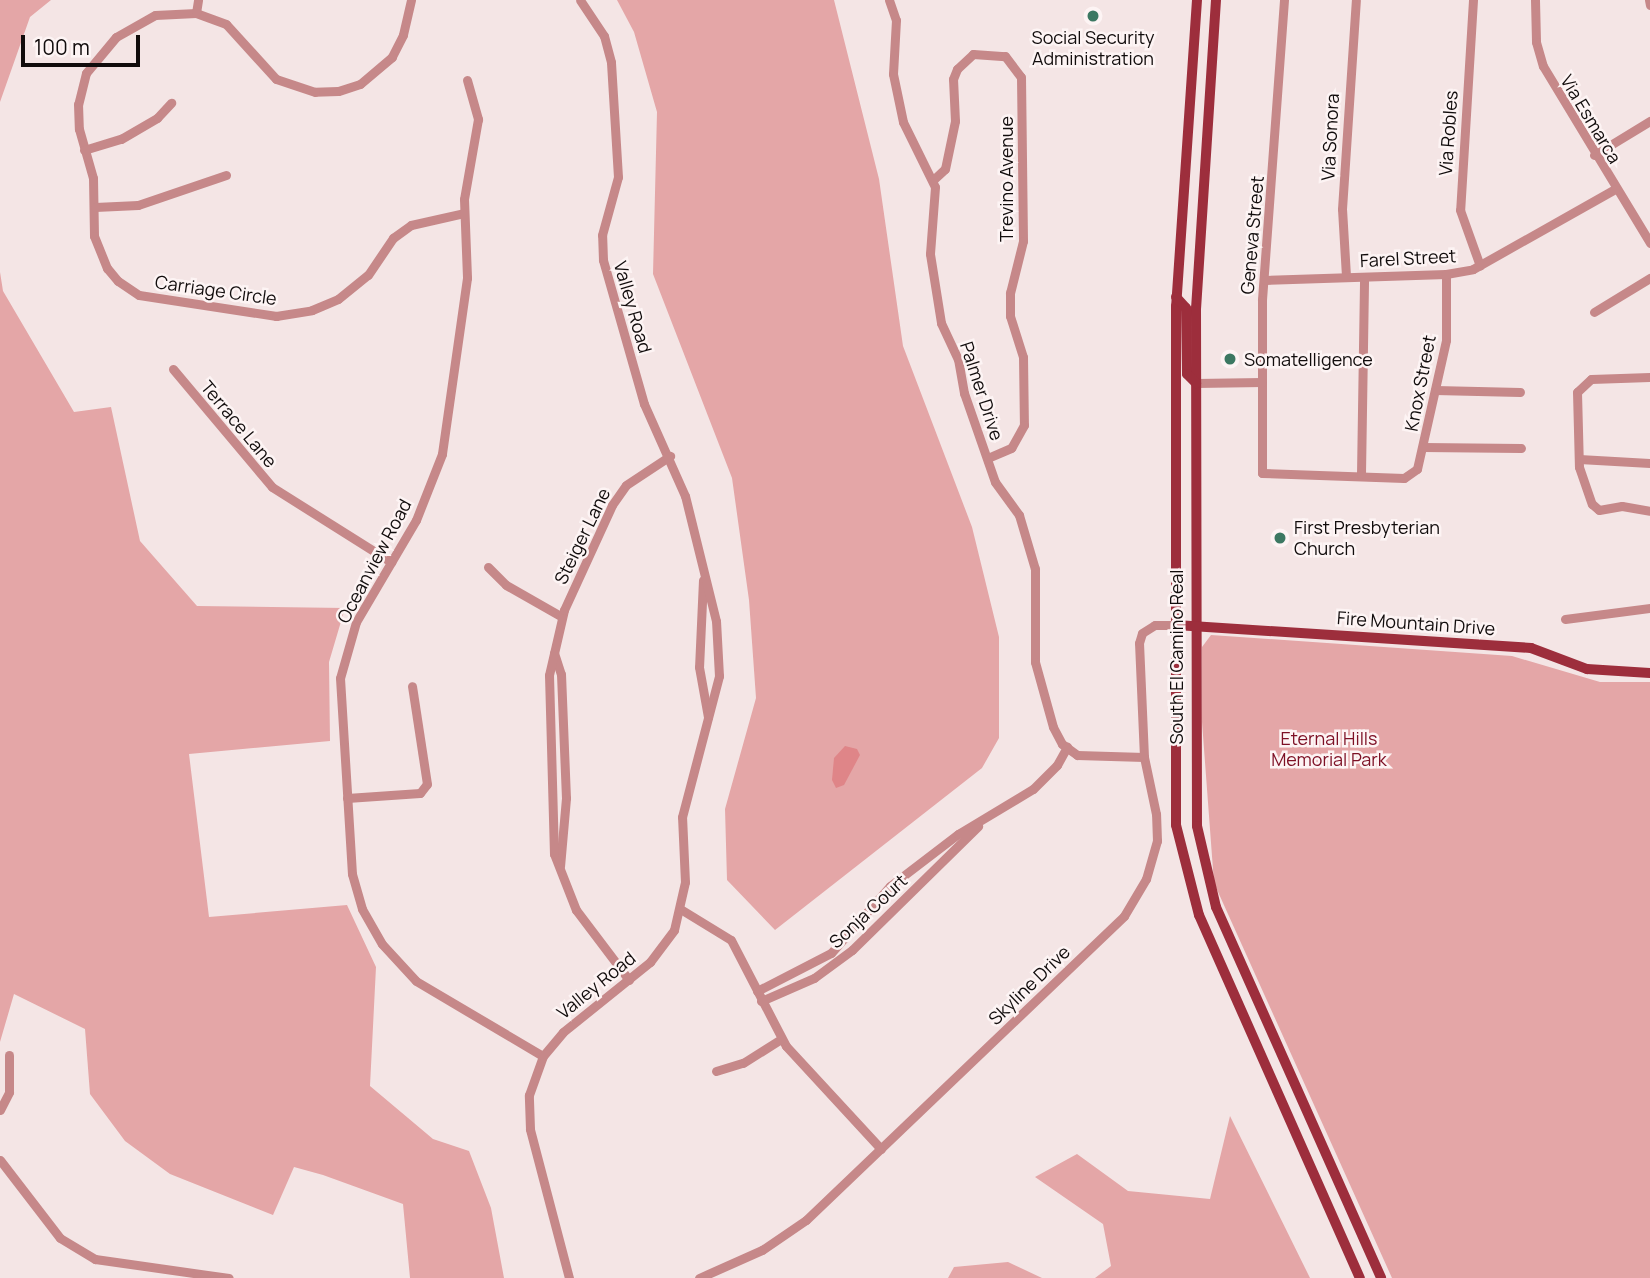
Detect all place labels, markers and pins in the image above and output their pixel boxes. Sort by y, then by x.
marker: Social Security Administration [1085,8,1101,24]
place label: Social Security Administration [1032,27,1154,70]
place label: Somatelligence [1244,348,1373,370]
marker: Somatelligence [1222,351,1238,367]
place label: First Presbyterian Church [1294,517,1440,560]
marker: First Presbyterian Church [1272,530,1288,546]

